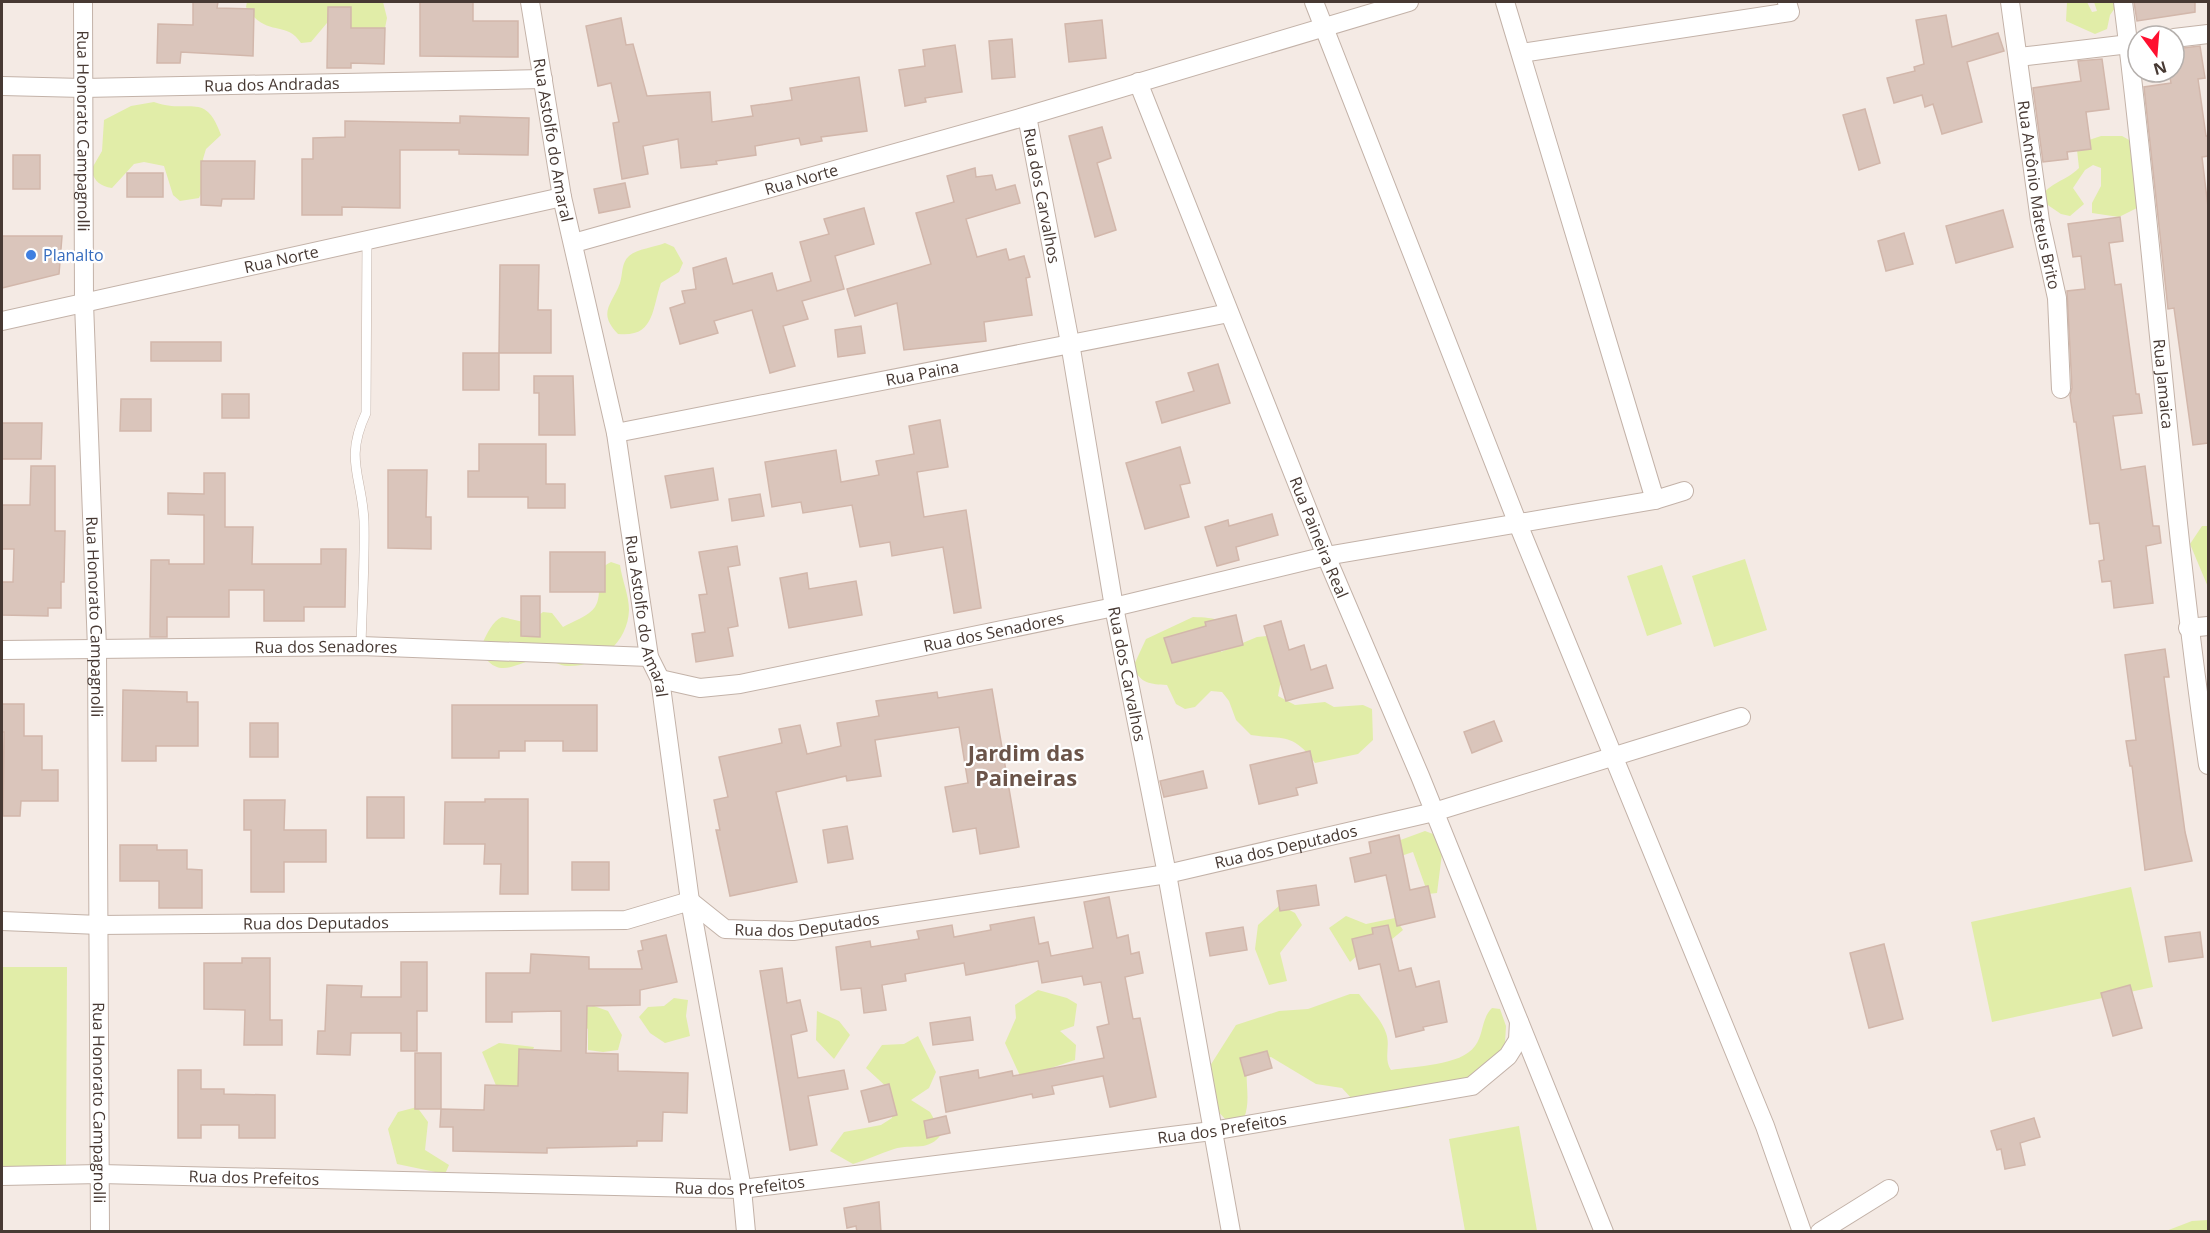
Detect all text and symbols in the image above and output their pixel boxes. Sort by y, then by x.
north arrow [2126,24,2186,84]
street label: Rua Honorato Campagnolli [72,30,95,232]
text: N [2151,56,2169,81]
street label: Rua Astolfo do Amaral [528,57,578,224]
street label: Rua dos Andradas [204,72,340,97]
street label: Rua Antônio Mateus Brito [2013,99,2066,291]
street label: Rua dos Carvalhos [1018,126,1066,265]
street label: Rua Norte [762,158,841,200]
street label: Rua Norte [242,240,321,278]
place label: Planalto [43,244,104,266]
marker: Planalto [24,248,38,262]
street label: Rua Jamaica [2148,338,2179,430]
street label: Rua Paina [884,355,961,391]
street label: Rua Paineira Real [1285,473,1354,602]
street label: Rua Honorato Campagnolli [81,516,108,717]
street label: Rua Astolfo do Amaral [620,534,673,699]
street label: Rua dos Carvalhos [1103,604,1151,744]
street label: Rua dos Senadores [921,607,1066,657]
street label: Rua dos Senadores [254,635,398,658]
district label: Jardim das Paineiras [966,737,1084,792]
street label: Rua dos Deputados [1212,819,1359,874]
street label: Rua dos Deputados [734,907,881,942]
street label: Rua dos Deputados [243,911,389,935]
street label: Rua Honorato Campagnolli [88,1002,111,1203]
street label: Rua dos Prefeitos [1156,1107,1288,1149]
street label: Rua dos Prefeitos [188,1165,319,1190]
street label: Rua dos Prefeitos [674,1170,806,1200]

